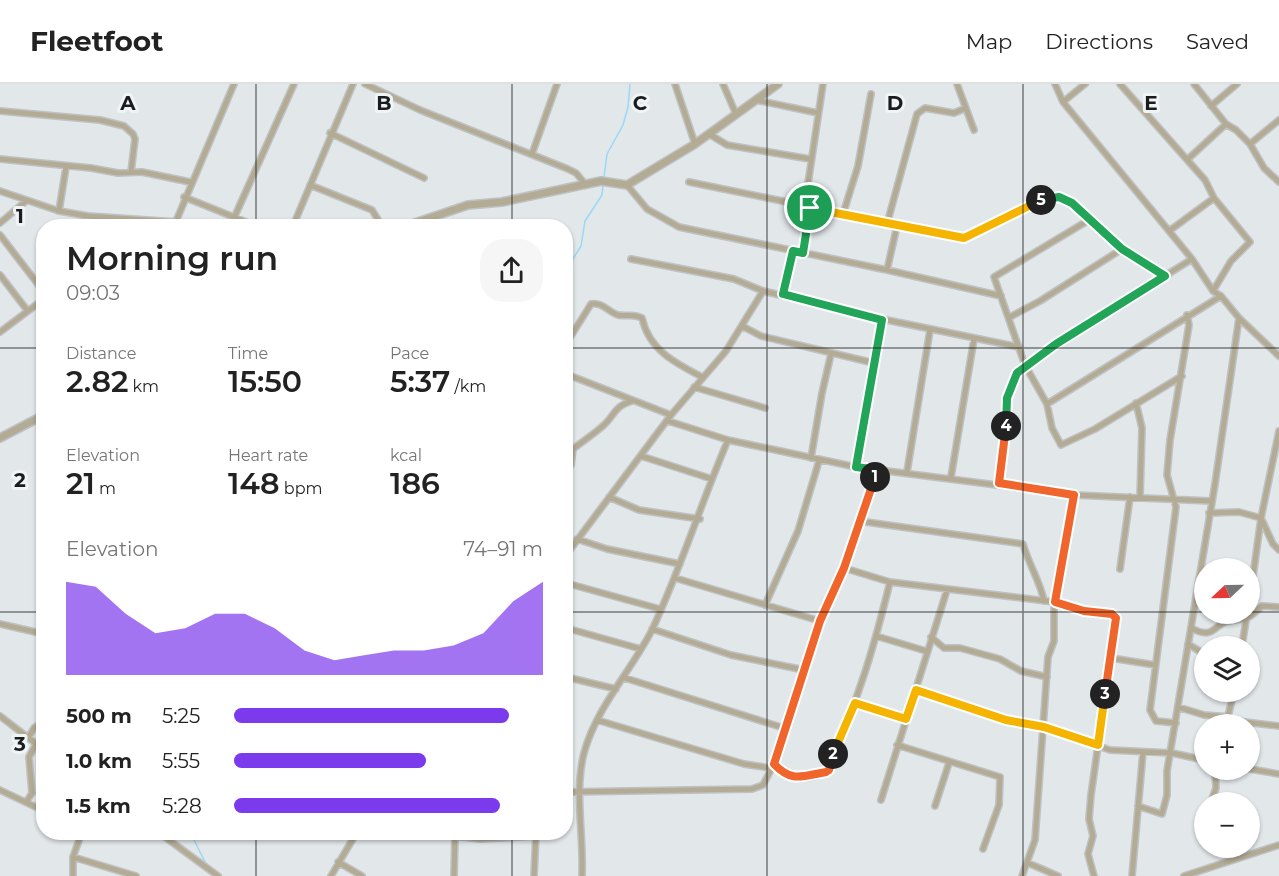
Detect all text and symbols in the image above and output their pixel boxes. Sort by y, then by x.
text: Fleetfoot [30,24,163,58]
text: Map [966,29,1012,54]
text: Directions [1045,29,1153,54]
text: Saved [1186,29,1249,54]
text: A [119,91,136,115]
text: B [376,91,392,115]
text: C [633,91,648,115]
text: D [887,91,903,115]
text: E [1144,91,1158,115]
pin [784,182,835,233]
pin: 5 [1026,185,1056,215]
text: 5 [1036,190,1046,209]
icon: arrive [793,191,826,224]
text: 1 [16,204,24,228]
text: Morning run [66,238,278,278]
button: share [480,239,543,302]
text: 09:03 [66,281,120,305]
text: Distance [66,344,136,363]
text: Time [228,344,268,363]
text: Pace [390,344,429,363]
text: 2.82 [66,363,128,400]
text: 15:50 [228,363,302,400]
text: 5:37 [390,363,450,400]
text: km [128,377,159,396]
text: /km [450,377,486,396]
pin: 4 [991,411,1021,441]
text: 4 [1000,416,1012,435]
text: Elevation [66,446,140,465]
text: Heart rate [228,446,308,465]
text: kcal [390,446,422,465]
pin: 1 [860,462,890,492]
text: 21 [66,465,95,502]
text: 148 [228,465,280,502]
text: 186 [390,465,440,502]
text: 1 [872,467,878,486]
text: 2 [14,468,26,492]
text: m [95,479,116,498]
text: bpm [280,479,323,498]
text: Elevation [66,537,158,561]
text: 74–91 m [463,537,543,561]
north arrow [1194,558,1260,624]
map controls [1194,558,1260,858]
button: layers [1194,636,1260,702]
pin: 3 [1090,679,1120,709]
text: 3 [1100,684,1110,703]
text: 500 m [66,704,132,728]
text: 5:25 [162,704,200,728]
button: + [1194,714,1260,780]
text: 3 [13,732,26,756]
pin: 2 [818,739,848,769]
text: 2 [828,744,838,763]
text: 1.0 km [66,749,132,773]
text: 5:55 [162,749,200,773]
button: − [1194,792,1260,858]
text: 1.5 km [66,794,131,818]
text: 5:28 [162,794,202,818]

